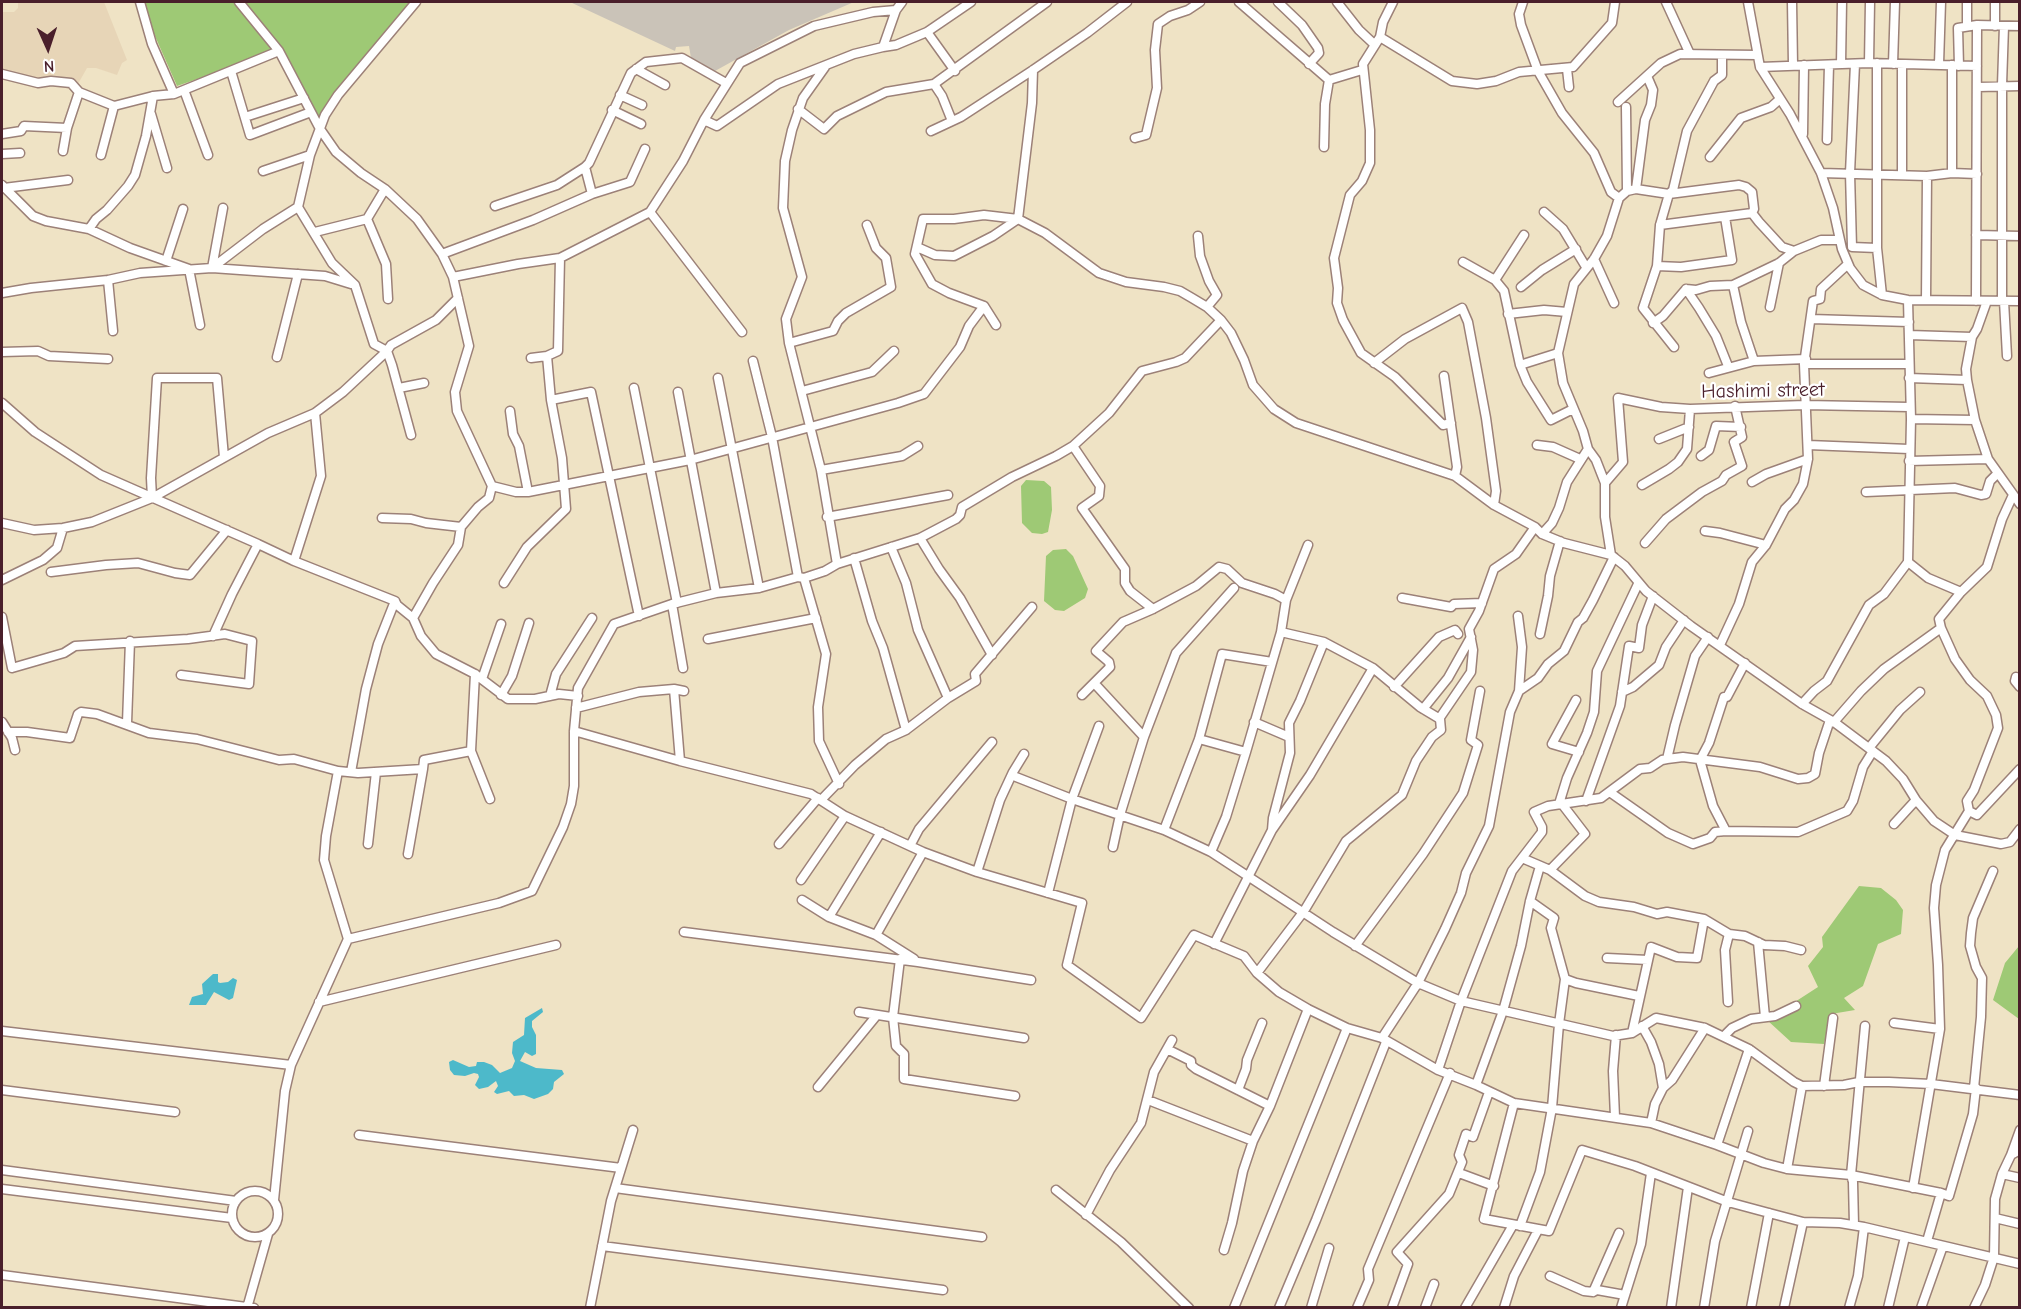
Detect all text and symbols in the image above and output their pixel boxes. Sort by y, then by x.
north arrow [18,18,78,78]
text: N [43,57,55,75]
street label: Hashimi street [1701,378,1825,404]

